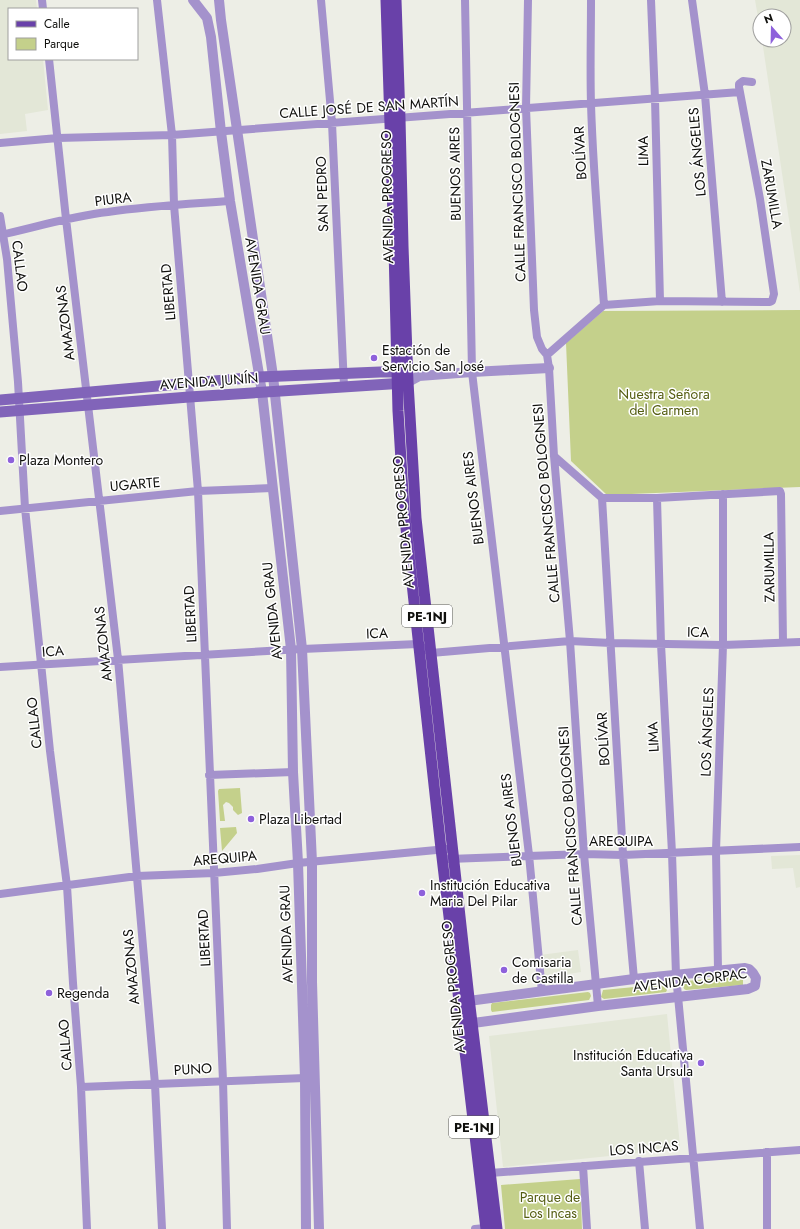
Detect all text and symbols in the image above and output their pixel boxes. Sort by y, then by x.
legend [8,8,138,60]
north arrow [752,8,792,48]
text: N [762,10,775,28]
text: Calle [44,15,70,33]
text: Parque [44,35,79,53]
street label: CALLE FRANCISCO BOLOGNESI [504,82,530,282]
street label: CALLE JOSÉ DE SAN MARTÍN [279,91,459,123]
street label: LOS ÁNGELES [683,106,711,197]
street label: BOLÍVAR [569,126,591,180]
street label: BUENOS AIRES [444,127,466,221]
street label: AVENIDA PROGRESO [376,130,398,264]
street label: LIMA [633,135,653,166]
street label: SAN PEDRO [311,156,333,232]
street label: ZARUMILLA [756,158,788,231]
street label: PIURA [93,187,133,211]
street label: AVENIDA GRAU [240,236,276,336]
street label: CALLAO [7,239,33,293]
street label: LIBERTAD [156,263,180,321]
street label: AMAZONAS [50,284,80,362]
place label: Estación de Servicio San José [382,340,484,376]
marker: Estación de Servicio San José [369,353,379,363]
street label: AVENIDA JUNÍN [159,368,259,394]
park label: Nuestra Señora del Carmen [618,384,710,420]
street label: CALLE FRANCISCO BOLOGNESI [527,403,565,603]
place label: Plaza Montero [19,450,103,470]
street label: BUENOS AIRES [457,450,489,546]
marker: Plaza Montero [6,455,16,465]
street label: AVENIDA PROGRESO [387,455,419,589]
street label: UGARTE [109,472,161,496]
street label: ZARUMILLA [758,531,780,602]
street label: AVENIDA GRAU [257,561,287,661]
street label: LIBERTAD [179,585,201,643]
street label: AMAZONAS [89,605,117,683]
road number: PE-1NJ [402,605,452,627]
street label: ICA [687,622,710,642]
street label: ICA [366,623,389,643]
street label: ICA [41,640,65,662]
street label: LOS ÁNGELES [695,687,719,777]
street label: CALLAO [21,696,47,750]
street label: BOLÍVAR [592,712,614,766]
street label: LIMA [642,721,664,753]
street label: CALLE FRANCISCO BOLOGNESI [553,726,587,926]
street label: BUENOS AIRES [495,772,527,868]
place label: Plaza Libertad [259,809,342,829]
marker: Plaza Libertad [246,814,256,824]
street label: AREQUIPA [589,831,654,851]
street label: AREQUIPA [192,845,258,871]
place label: Institución Educativa Maria Del Pilar [430,875,550,911]
street label: AVENIDA GRAU [274,885,298,983]
marker: Institución Educativa Maria Del Pilar [417,888,427,898]
street label: LIBERTAD [193,909,215,967]
street label: AVENIDA PROGRESO [436,920,470,1054]
street label: AMAZONAS [118,928,144,1006]
place label: Comisaria de Castilla [512,952,574,988]
street label: AVENIDA CORPAC [632,963,748,997]
marker: Comisaria de Castilla [499,965,509,975]
place label: Regenda [57,983,109,1003]
marker: Regenda [44,988,54,998]
street label: CALLAO [53,1019,77,1071]
place label: Institución Educativa Santa Ursula [573,1045,693,1081]
street label: PUNO [173,1058,213,1080]
marker: Institución Educativa Santa Ursula [696,1058,706,1068]
road number: PE-1NJ [449,1116,499,1138]
street label: LOS INCAS [609,1136,680,1160]
park label: Parque de Los Incas [520,1187,580,1223]

